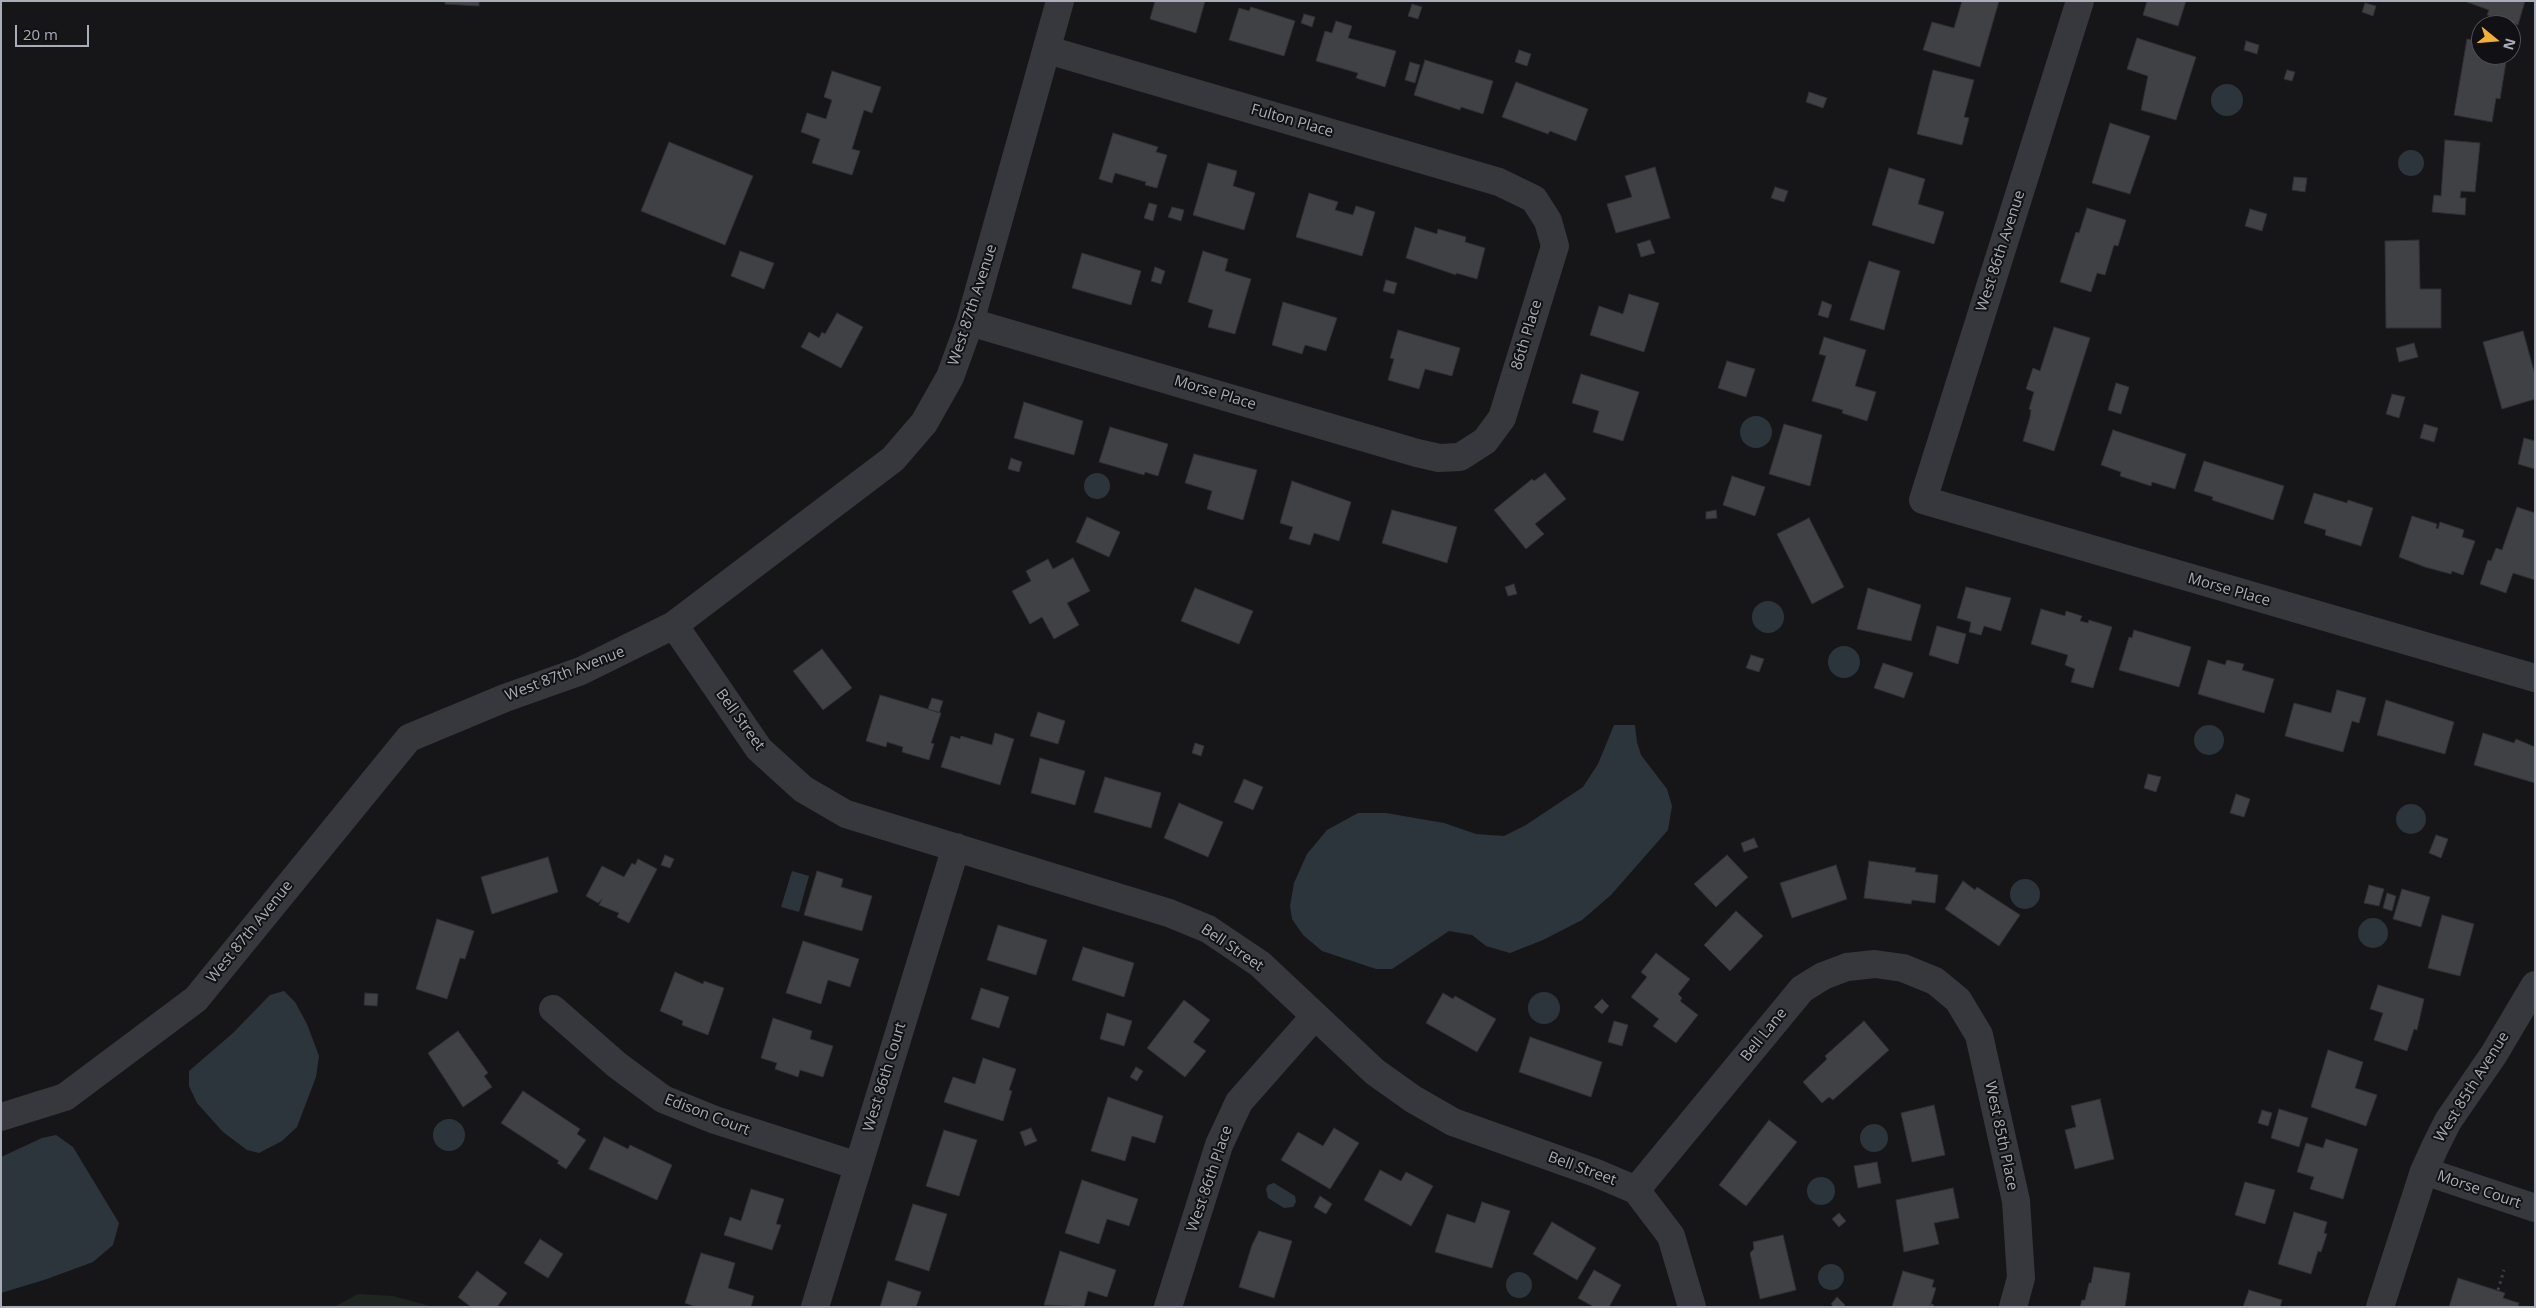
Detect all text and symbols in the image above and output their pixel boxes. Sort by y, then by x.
scale bar [18,15,91,47]
north arrow [2471,15,2521,65]
text: 20 m [23,24,58,44]
text: N [2499,36,2521,52]
street label: Fulton Place [1249,101,1335,141]
street label: West 86th Avenue [1973,188,2029,314]
street label: West 87th Avenue [945,242,1001,368]
street label: 86th Place [1508,298,1546,372]
street label: Morse Place [1172,372,1258,414]
street label: Morse Place [2186,570,2272,610]
street label: West 87th Avenue [503,643,627,705]
street label: Bell Street [712,686,768,754]
street label: West 87th Avenue [203,877,297,987]
street label: Bell Street [1197,921,1267,975]
street label: Bell Lane [1737,1005,1791,1065]
street label: West 86th Court [860,1020,910,1134]
street label: West 85th Avenue [2431,1029,2513,1145]
street label: West 85th Place [1981,1080,2021,1192]
street label: Edison Court [662,1091,752,1139]
street label: West 86th Place [1183,1124,1237,1234]
street label: Bell Street [1545,1148,1619,1190]
street label: Morse Court [2435,1167,2523,1213]

